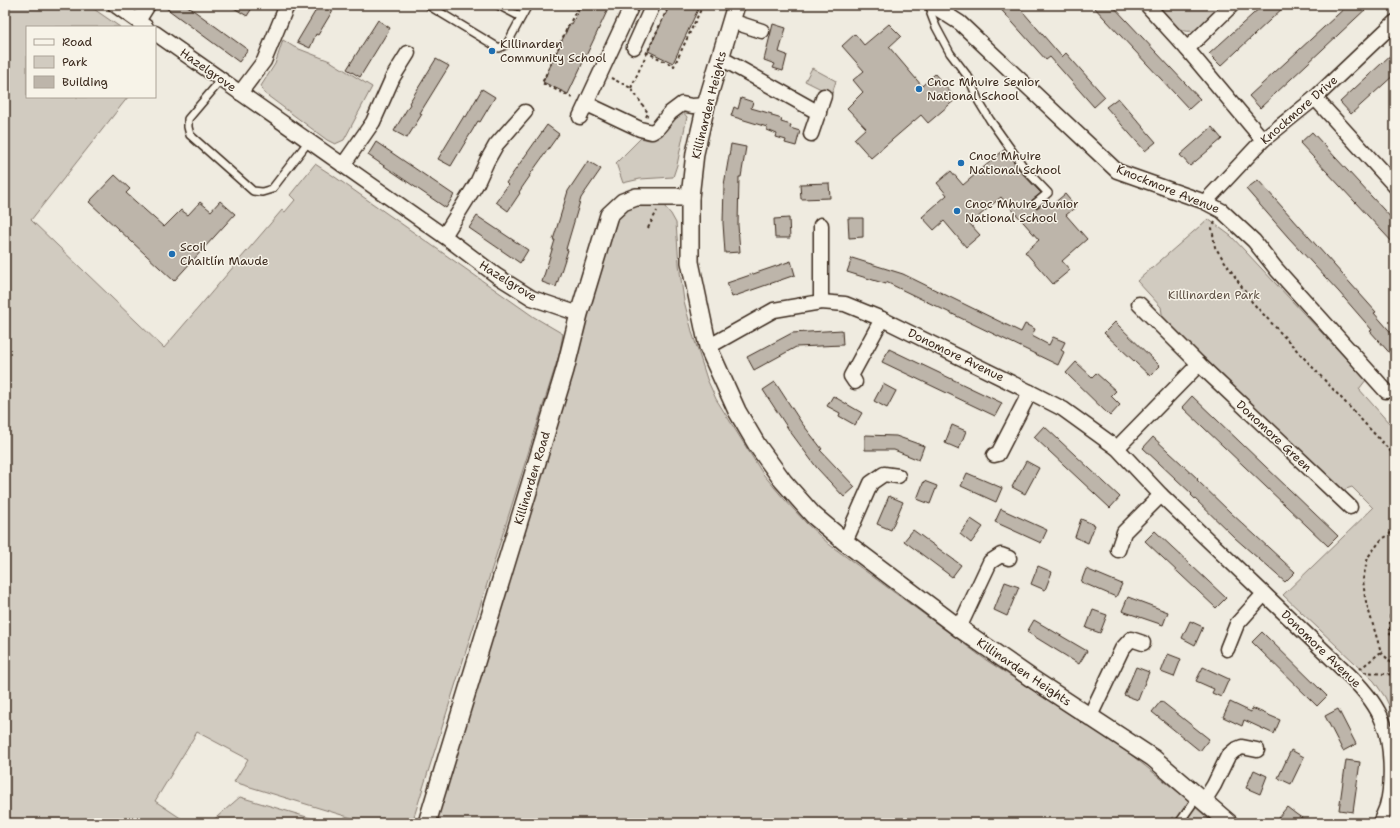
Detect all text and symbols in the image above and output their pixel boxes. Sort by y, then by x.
legend [26,26,156,98]
text: Road [62,34,93,50]
place label: Killinarden Community School [500,36,606,66]
street label: Hazelgrove [177,45,240,95]
marker: Killinarden Community School [487,46,497,56]
street label: Killinarden Heights [688,49,730,161]
text: Park [62,54,88,70]
street label: Knockmore Drive [1257,72,1341,148]
text: Building [62,74,108,90]
place label: Cnoc Mhuire Senior National School [927,74,1040,104]
marker: Cnoc Mhuire Senior National School [914,84,924,94]
place label: Cnoc Mhuire National School [969,148,1061,178]
marker: Cnoc Mhuire National School [956,158,966,168]
street label: Knockmore Avenue [1114,161,1222,217]
place label: Cnoc Mhuire Junior National School [965,196,1079,226]
marker: Cnoc Mhuire Junior National School [952,206,962,216]
place label: Scoil Chaitlín Maude [180,239,269,269]
marker: Scoil Chaitlín Maude [167,249,177,259]
street label: Hazelgrove [476,257,540,305]
park label: Killinarden Park [1168,287,1260,303]
street label: Donomore Avenue [905,325,1007,385]
street label: Donomore Green [1233,397,1315,475]
street label: Killinarden Road [510,429,554,527]
street label: Donomore Avenue [1278,607,1365,691]
street label: Killinarden Heights [974,634,1075,710]

